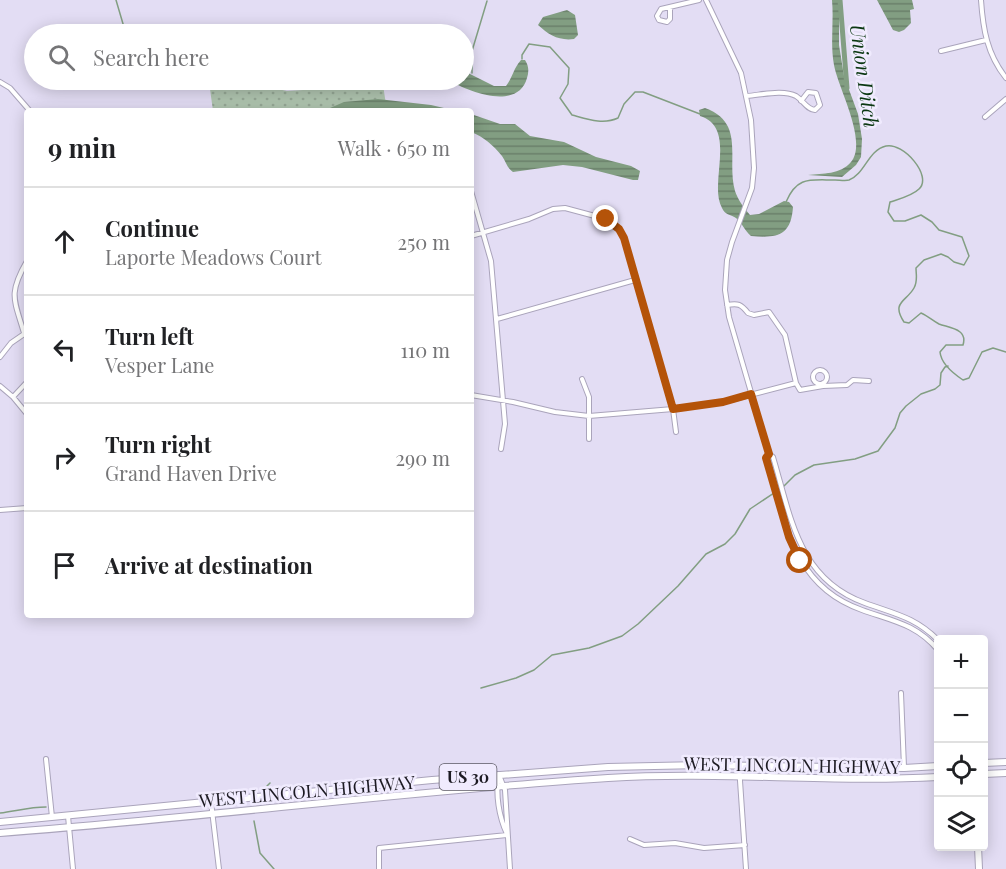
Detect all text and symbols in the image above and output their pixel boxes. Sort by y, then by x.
water label: Union Ditch [845,22,886,129]
search box [24,24,474,90]
icon: search [45,41,78,74]
text: Search here [93,42,209,72]
text: 9 min [48,130,116,165]
text: Walk · 650 m [338,134,450,161]
route end [592,205,618,231]
text: Continue [105,213,199,243]
icon: ahead [48,225,81,258]
text: 250 m [397,228,450,255]
text: Laporte Meadows Court [105,243,321,270]
text: Turn left [105,321,194,351]
icon: left [48,333,81,366]
text: 110 m [400,336,450,363]
text: Vesper Lane [105,351,214,378]
text: Turn right [105,429,211,459]
icon: right [48,441,81,474]
text: 290 m [396,444,450,471]
text: Grand Haven Drive [105,459,277,486]
route start [786,547,812,573]
icon: arrive [48,549,81,582]
text: Arrive at destination [105,550,313,580]
map controls [934,635,988,851]
button: + [934,635,988,689]
button: − [934,689,988,743]
button: locate [934,743,988,797]
street label: WEST LINCOLN HIGHWAY [682,751,901,779]
road number: US 30 [440,764,496,790]
street label: WEST LINCOLN HIGHWAY [197,770,416,813]
button: layers [934,797,988,851]

